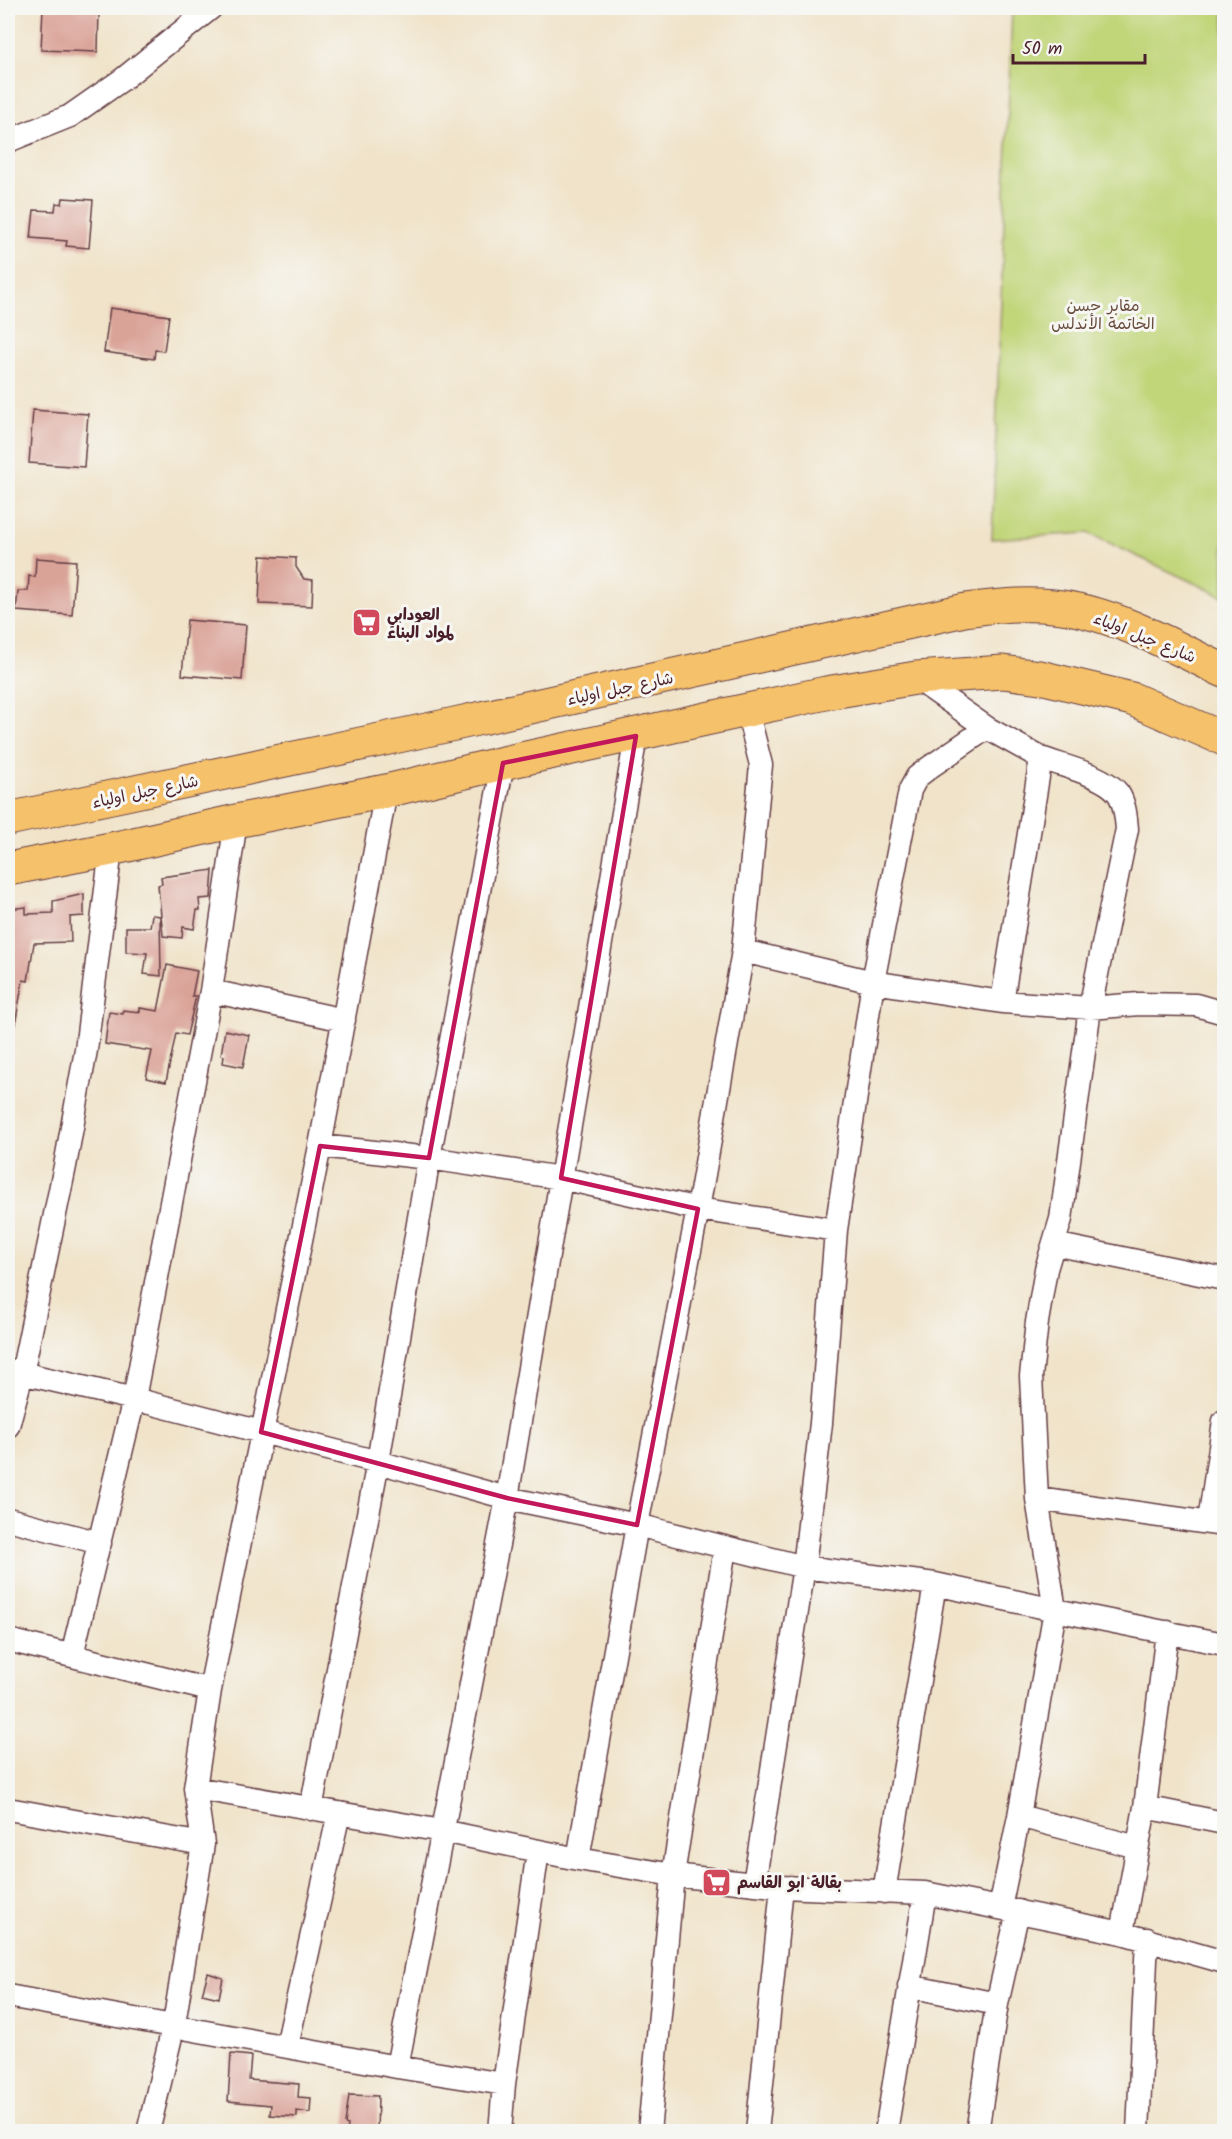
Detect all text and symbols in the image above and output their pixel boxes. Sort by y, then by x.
scale bar [1013,27,1145,65]
text: 50 m [1022,35,1062,64]
park label: مقابر حسن الخاتمة الأندلس [1051,294,1155,337]
place label: العودابي لمواد البناء [387,603,454,646]
supermarket icon: العودابي لمواد البناء [350,607,382,639]
street label: شارع جبل اولياء [1090,607,1199,670]
street label: شارع جبل اولياء [565,666,676,713]
street label: شارع جبل اولياء [90,769,201,816]
supermarket icon: بقالة ابو القاسم [700,1866,732,1898]
place label: بقالة ابو القاسم [737,1871,842,1896]

